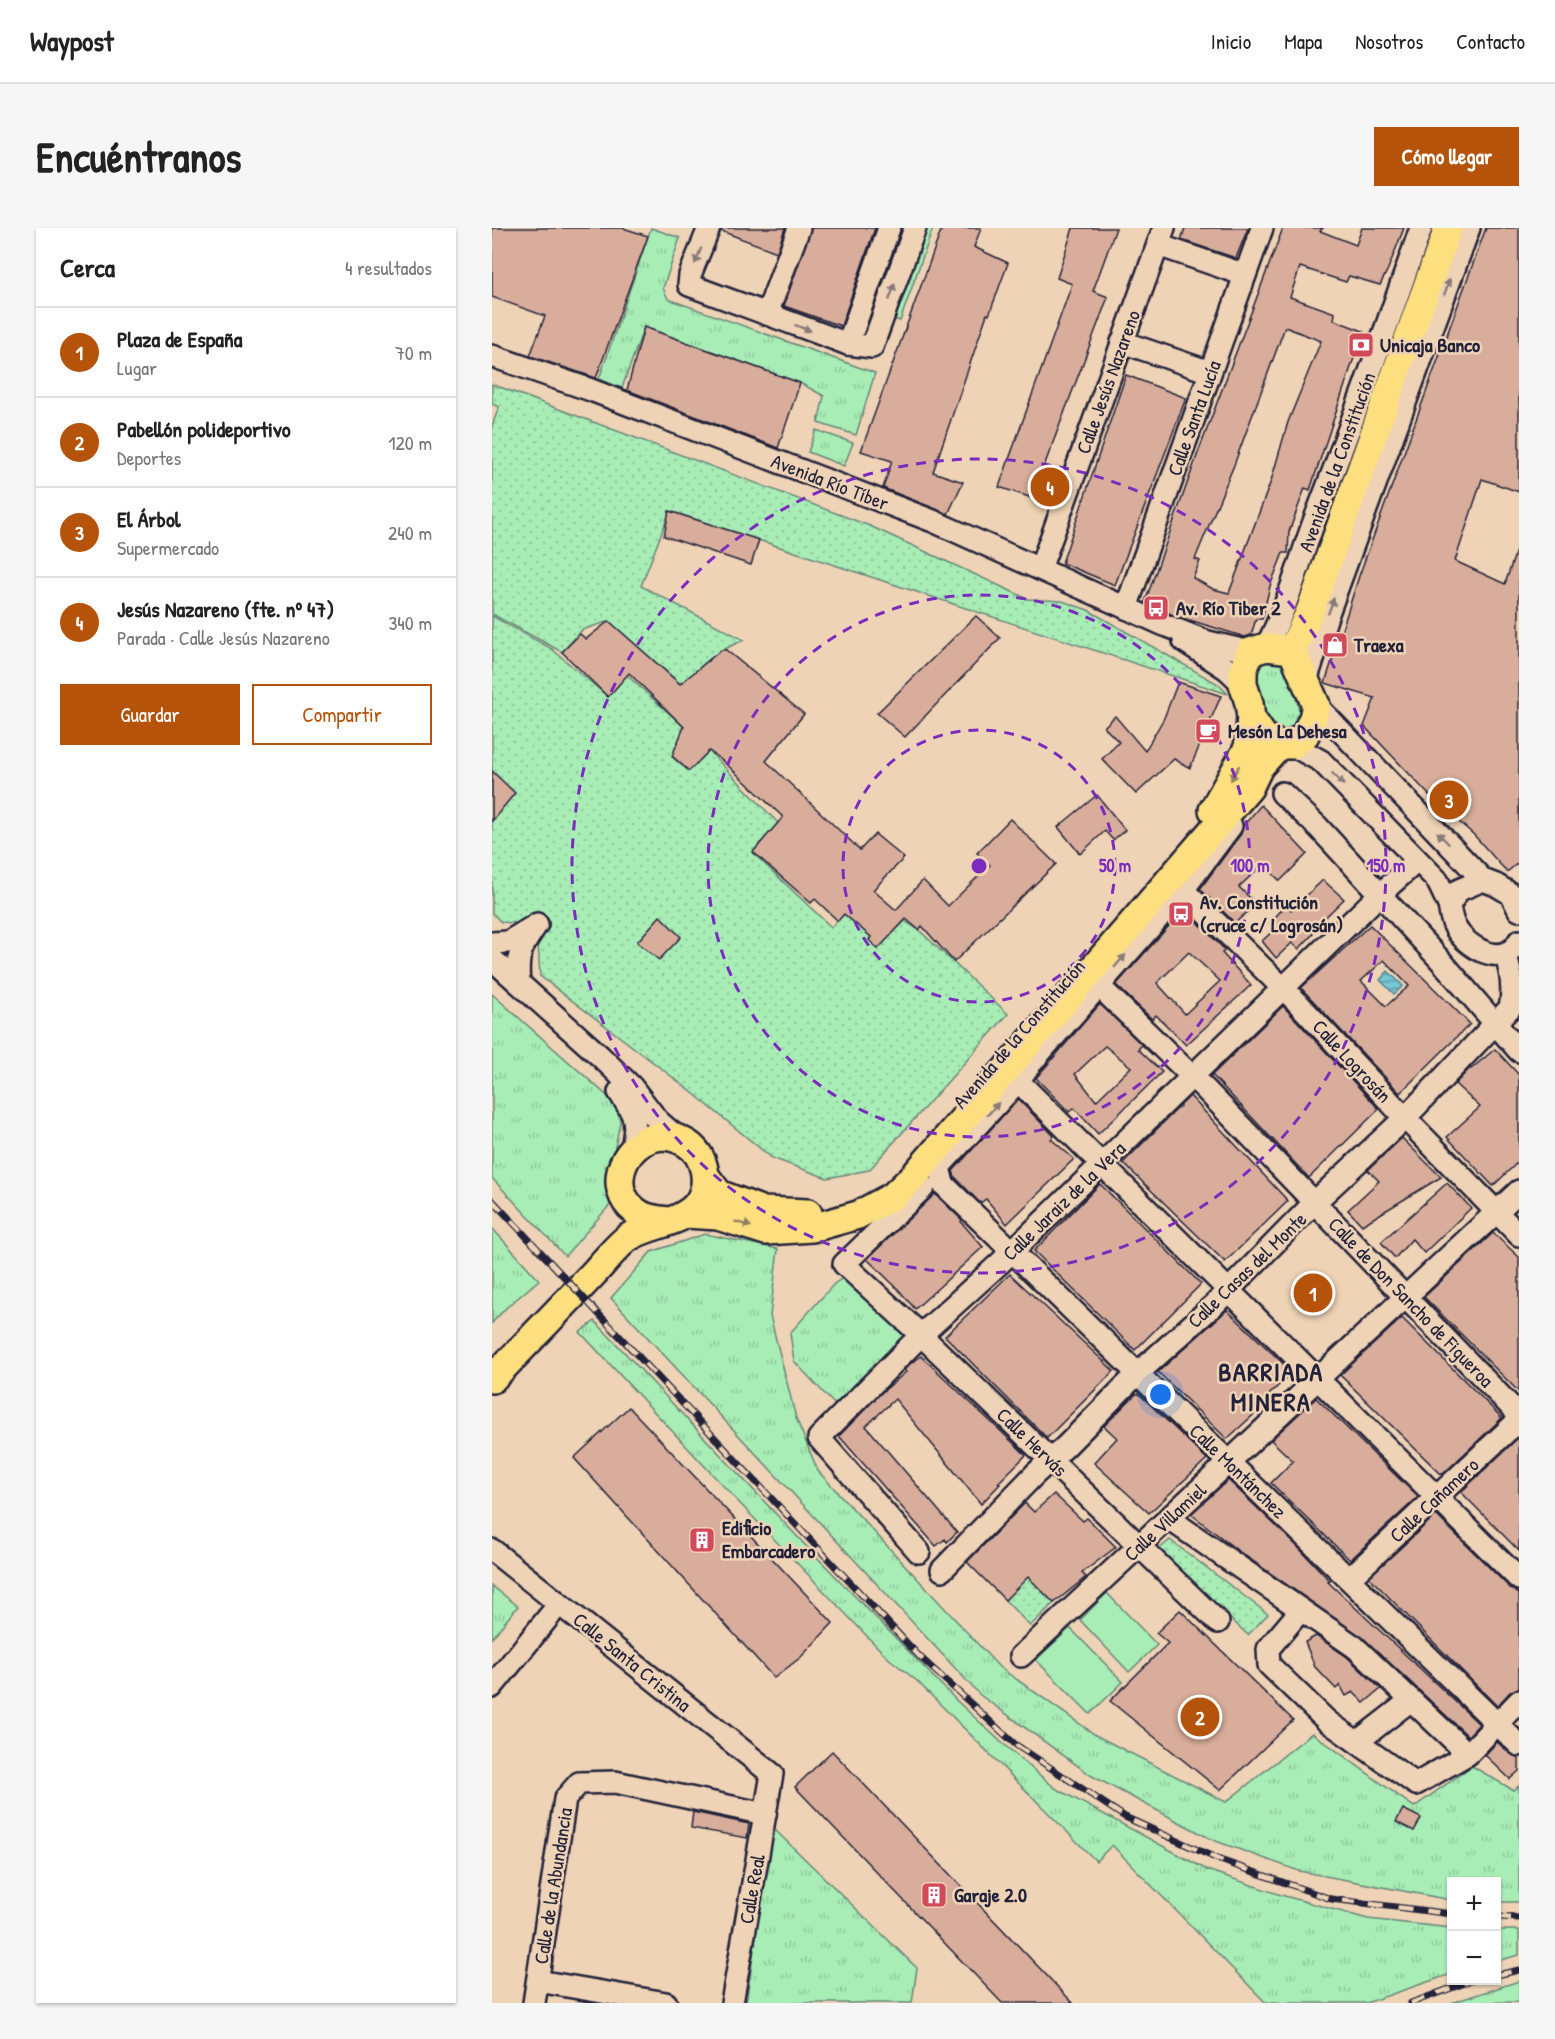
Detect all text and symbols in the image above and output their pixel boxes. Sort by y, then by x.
text: Waypost [30,22,114,60]
text: Inicio [1211,27,1251,56]
text: Mapa [1284,27,1322,56]
text: Nosotros [1355,27,1423,56]
text: Contacto [1456,27,1525,56]
button: Cómo llegar [1374,127,1519,186]
text: Encuéntranos [36,128,242,185]
one-way arrow [693,247,702,265]
text: Cerca [60,250,115,285]
text: 4 resultados [345,254,432,281]
one-way arrow [1443,278,1452,296]
one-way arrow [887,283,897,301]
street label: Calle Jesús Nazareno [1069,306,1146,457]
one-way arrow [794,323,812,333]
text: Plaza de España [117,324,242,354]
bank icon: Unicaja Banco [1346,330,1376,360]
place label: Unicaja Banco [1380,331,1480,358]
text: 1 [76,339,83,366]
text: 70 m [395,339,432,366]
text: Lugar [117,354,157,381]
street label: Calle Santa Lucía [1160,356,1227,479]
street label: Avenida de la Constitución [1292,368,1382,555]
text: Pabellón polideportivo [117,414,291,444]
text: 2 [75,429,84,456]
text: 120 m [388,429,432,456]
text: Deportes [117,444,181,471]
street label: Avenida Río Tíber [768,447,893,516]
pin: 4 [1030,464,1070,510]
text: El Árbol [117,504,181,534]
text: 3 [75,519,84,546]
text: 240 m [388,519,432,546]
text: Supermercado [117,534,219,561]
bus stop icon: Av. Río Tiber 2 [1141,593,1171,623]
text: Jesús Nazareno (fte. nº 47) [117,594,334,624]
place label: Av. Río Tiber 2 [1176,594,1281,621]
one-way arrow [1327,597,1336,615]
text: 4 [76,609,83,636]
text: 340 m [388,609,432,636]
text: Parada · Calle Jesús Nazareno [117,624,330,651]
shop icon: Traexa [1320,630,1350,660]
place label: Traexa [1353,631,1404,658]
button: Guardar [60,684,240,745]
button: Compartir [252,684,432,745]
cafe icon: Mesón La Dehesa [1193,716,1223,746]
place label: Mesón La Dehesa [1228,717,1347,744]
one-way arrow [1230,765,1240,782]
one-way arrow [1331,771,1345,785]
pin: 3 [1430,778,1468,822]
one-way arrow [1436,831,1450,846]
text: 50 m [1099,853,1131,878]
text: 100 m [1230,853,1270,878]
text: 150 m [1367,853,1405,878]
centre of rings [969,856,989,876]
place label: Av. Constitución (cruce c/ Logrosán) [1200,888,1343,939]
bus stop icon: Av. Constitución (cruce c/ Logrosán) [1166,899,1196,929]
street label: Avenida de la Constitución [946,954,1091,1114]
one-way arrow [1113,954,1127,969]
street label: Calle Logrosán [1307,1013,1398,1108]
one-way arrow [986,1102,999,1117]
street label: Calle Jaraiz de la Vera [996,1135,1131,1266]
street label: Calle Casas del Monte [1181,1206,1312,1334]
street label: Calle de Don Sancho de Figueroa [1323,1211,1500,1393]
one-way arrow [734,1220,752,1229]
pin: 1 [1294,1270,1332,1316]
district label: BARRIADA MINERA [1218,1354,1324,1419]
your location [1146,1380,1175,1409]
street label: Calle Hervás [991,1401,1074,1482]
street label: Calle Montánchez [1184,1417,1293,1524]
street label: Calle Cañamero [1383,1451,1484,1548]
street label: Calle Villamiel [1118,1476,1212,1567]
place label: Edificio Embarcadero [722,1514,815,1564]
building icon: Edificio Embarcadero [687,1525,717,1555]
street label: Calle Santa Cristina [568,1606,697,1718]
pin: 2 [1180,1694,1220,1740]
street label: Calle de la Abundancia [527,1806,578,1966]
street label: Calle Real [732,1851,771,1926]
map controls [1447,1877,1501,1985]
button: + [1447,1877,1501,1931]
building icon: Garaje 2.0 [919,1880,949,1910]
place label: Garaje 2.0 [954,1881,1027,1908]
button: − [1447,1931,1501,1985]

